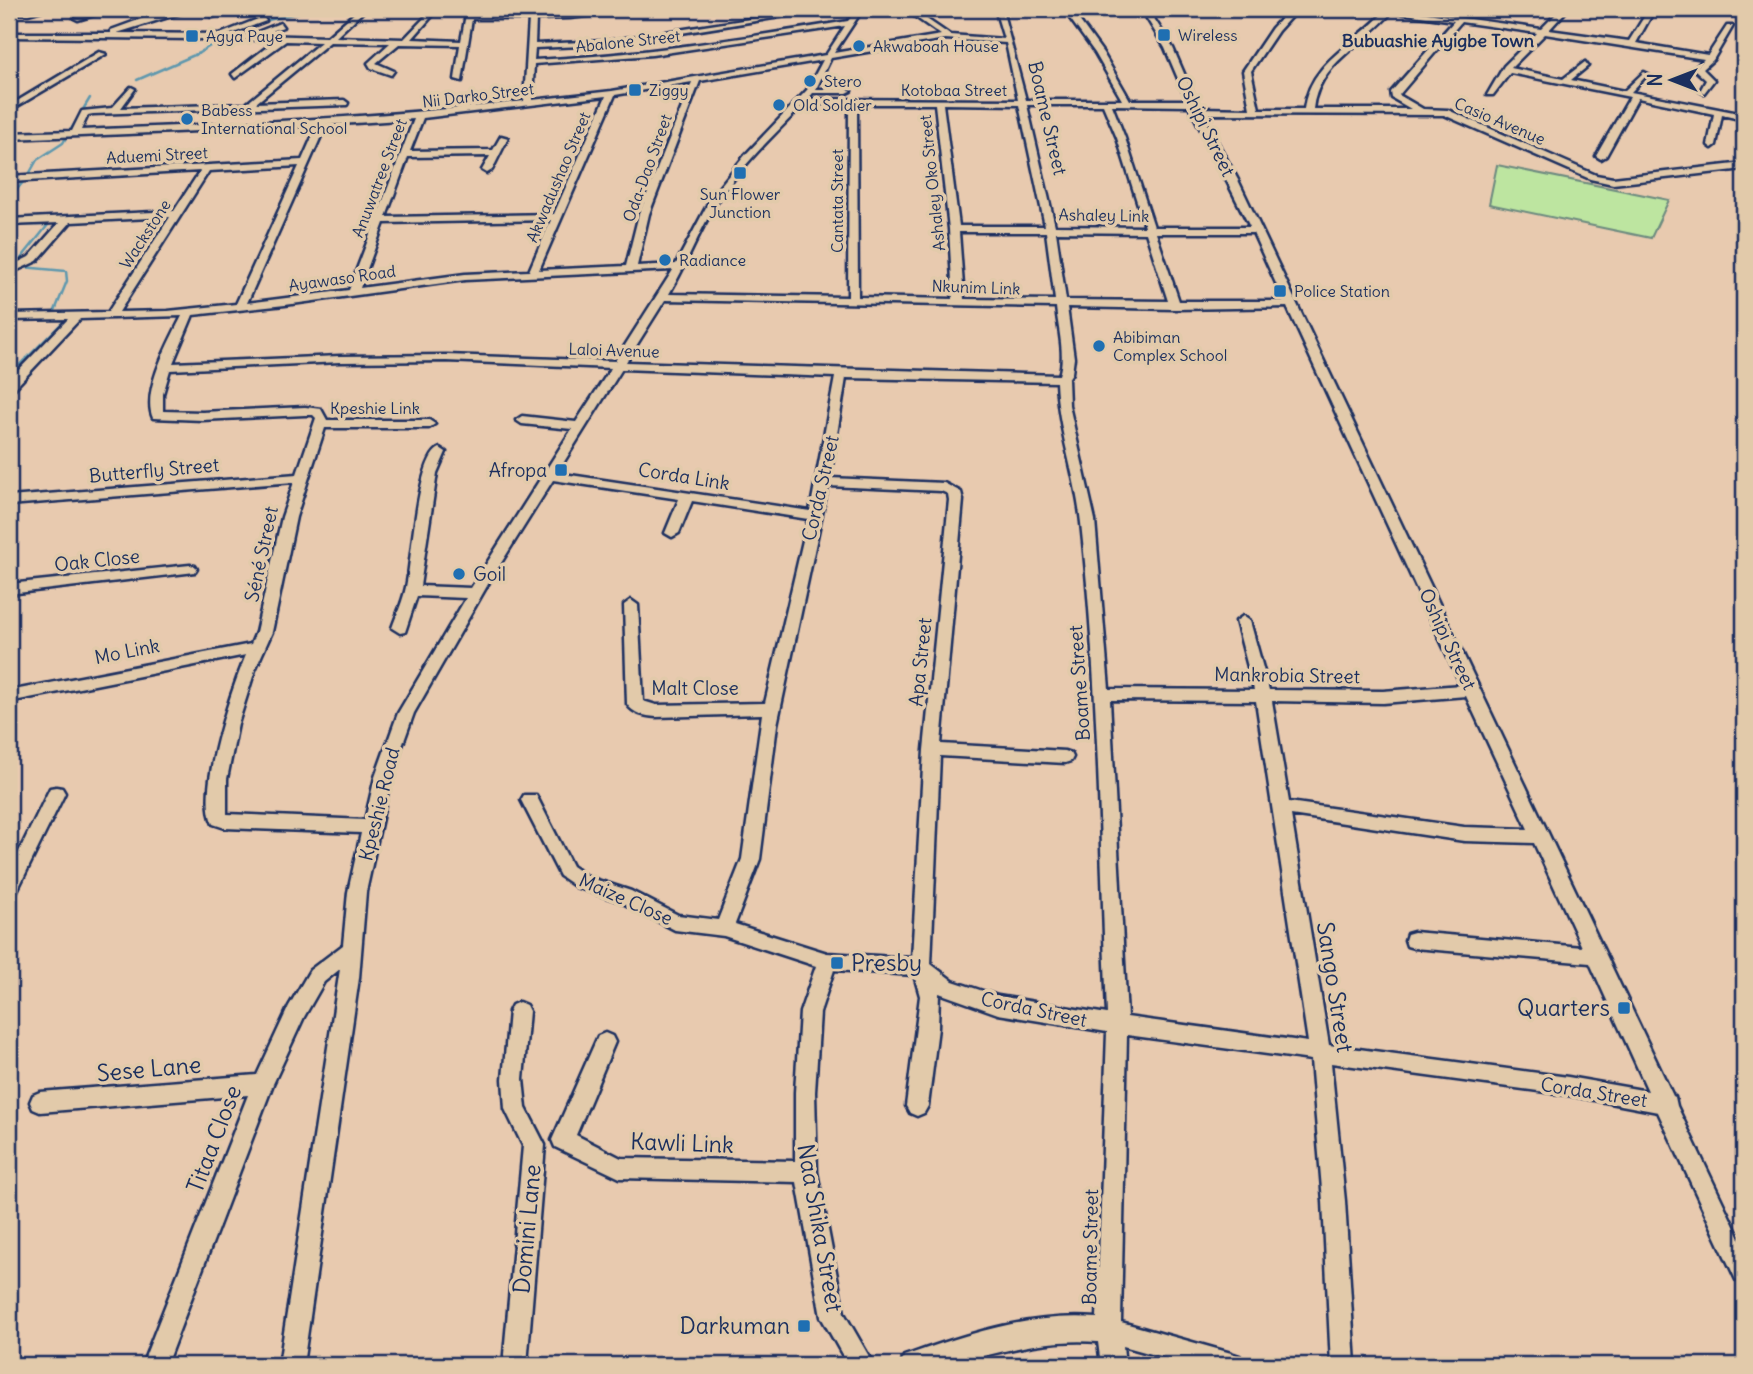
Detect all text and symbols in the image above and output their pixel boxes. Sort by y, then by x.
street label: Abalone Street [575,25,682,56]
place label: Wireless [1178,25,1238,45]
place label: Agya Paye [206,26,283,46]
marker: Wireless [1156,27,1172,43]
marker: Agya Paye [184,28,200,44]
district label: Bubuashie Ayigbe Town [1342,29,1535,52]
place label: Akwaboah House [873,36,999,56]
marker: Akwaboah House [851,38,867,54]
north arrow [1638,46,1708,116]
street label: Boame Street [1023,59,1073,177]
place label: Stero [824,71,862,91]
street label: Oshipi Street [1171,72,1241,180]
marker: Stero [802,73,818,89]
text: N [1643,73,1667,87]
street label: Nii Darko Street [421,78,536,112]
place label: Ziggy [649,80,689,100]
street label: Kotobaa Street [901,80,1008,100]
marker: Ziggy [627,82,643,98]
street label: Casio Avenue [1452,93,1548,149]
place label: Old Soldier [793,95,872,115]
marker: Old Soldier [771,97,787,113]
place label: Babess International School [201,100,347,138]
street label: Akwadushao Street [521,108,595,245]
marker: Babess International School [179,111,195,127]
street label: Oda-Dao Street [618,111,676,225]
street label: Ashaley Oko Street [915,113,949,252]
street label: Anuwatree Street [347,115,411,240]
street label: Aduemi Street [106,142,209,168]
street label: Cantata Street [827,148,847,253]
marker: Sun Flower Junction [732,165,748,181]
place label: Sun Flower Junction [700,184,781,222]
street label: Wackstone [115,195,175,273]
street label: Ashaley Link [1058,204,1150,226]
place label: Radiance [679,250,746,270]
marker: Radiance [657,252,673,268]
street label: Ayawaso Road [287,261,397,295]
street label: Nkunim Link [931,275,1021,299]
place label: Police Station [1294,281,1390,301]
marker: Police Station [1272,283,1288,299]
place label: Abibiman Complex School [1113,327,1227,365]
street label: Laloi Avenue [568,338,660,362]
marker: Abibiman Complex School [1091,338,1107,354]
street label: Kpeshie Link [330,398,420,418]
street label: Corda Street [796,433,844,543]
street label: Butterfly Street [88,452,220,488]
street label: Corda Link [637,457,732,495]
place label: Afropa [489,458,547,482]
marker: Afropa [553,462,569,478]
street label: Séné Street [239,504,283,604]
street label: Oak Close [53,544,141,576]
place label: Goil [473,562,506,586]
marker: Goil [451,566,467,582]
street label: Oshipi Street [1414,585,1482,693]
street label: Apa Street [903,616,937,708]
street label: Boame Street [1063,624,1095,742]
street label: Mo Link [92,633,162,669]
street label: Mankrobia Street [1214,662,1360,688]
street label: Malt Close [651,676,739,700]
street label: Kpeshie Road [353,745,405,863]
street label: Maize Close [575,868,677,930]
street label: Sango Street [1311,920,1360,1055]
place label: Presby [851,948,922,977]
marker: Presby [829,955,845,971]
street label: Corda Street [979,986,1089,1032]
place label: Quarters [1517,993,1610,1022]
marker: Quarters [1616,1000,1632,1016]
street label: Sese Lane [96,1049,202,1088]
street label: Corda Street [1539,1072,1649,1112]
street label: Titaa Close [180,1081,247,1197]
street label: Kawli Link [630,1126,734,1159]
street label: Naa Shika Street [791,1142,850,1314]
street label: Domini Lane [506,1163,547,1295]
street label: Boame Street [1077,1189,1103,1305]
place label: Darkuman [679,1311,790,1340]
marker: Darkuman [796,1318,812,1334]

